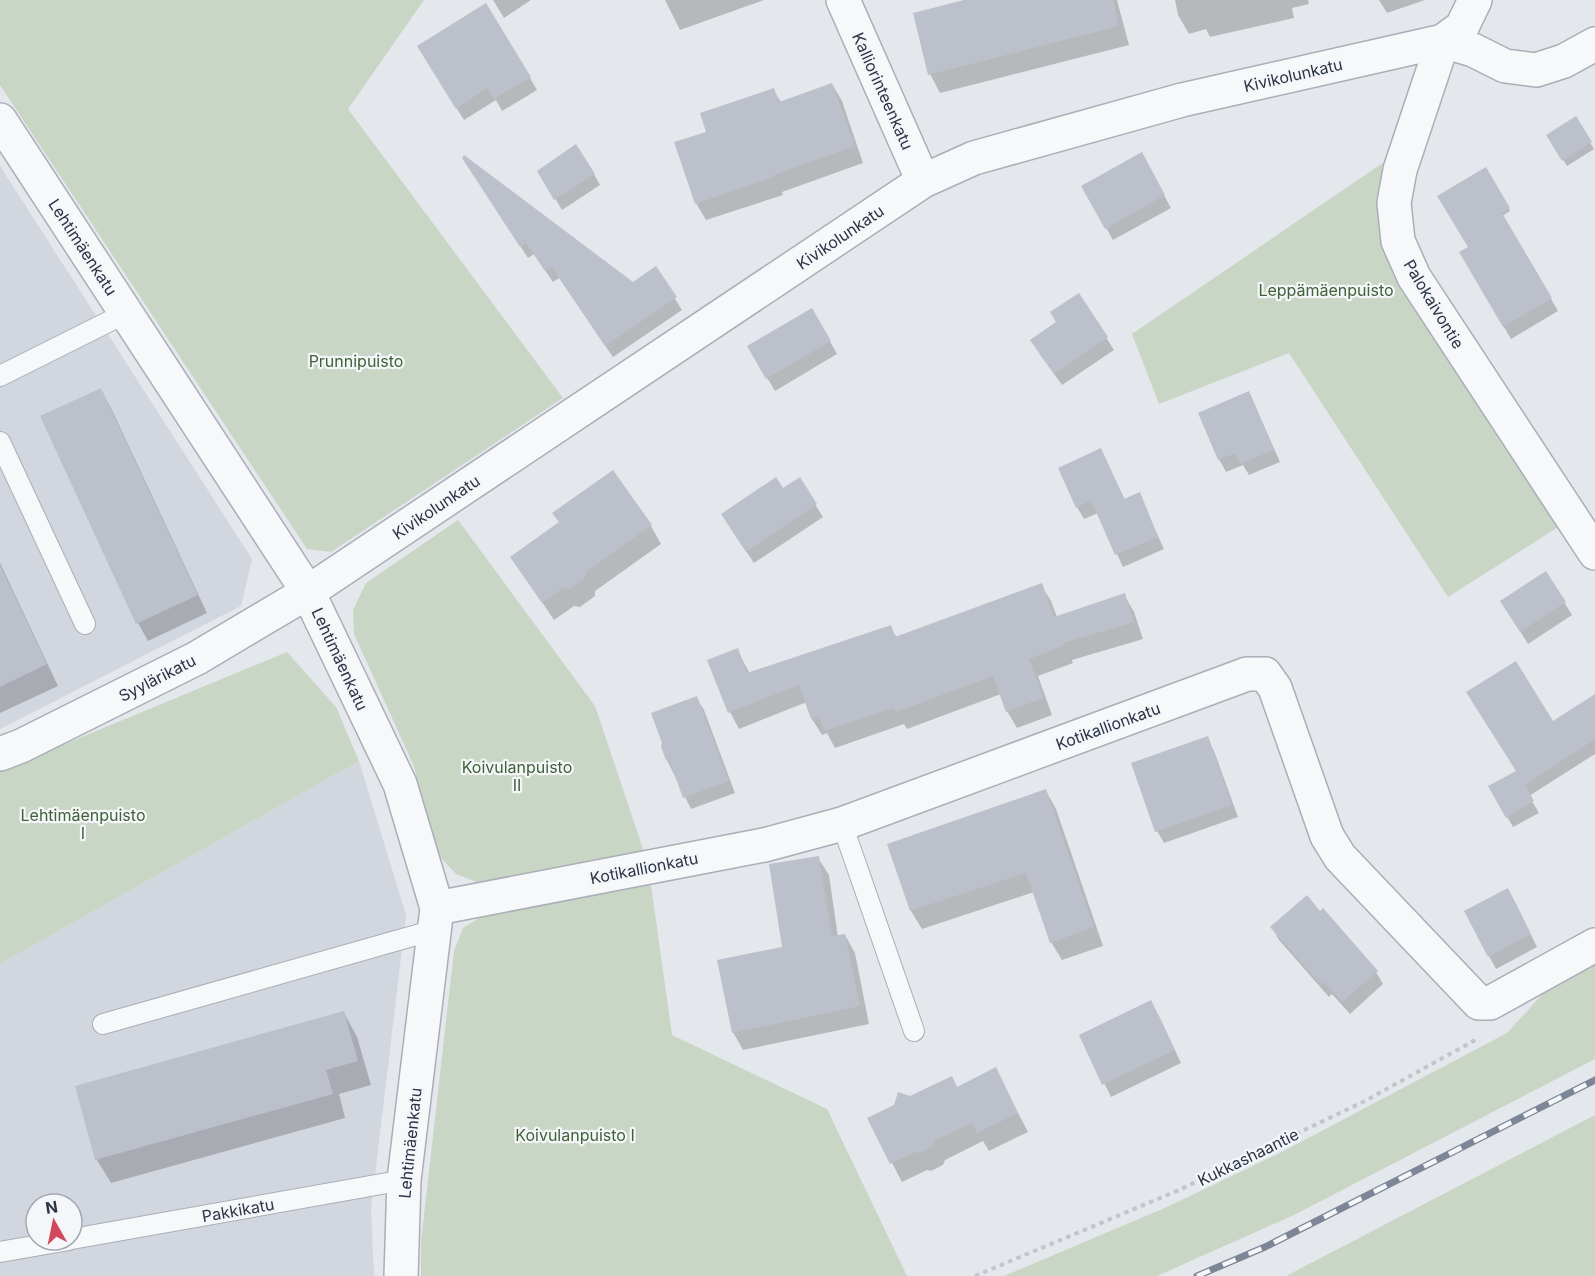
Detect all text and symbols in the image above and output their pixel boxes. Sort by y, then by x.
street label: Kalliorinteenkatu [848,29,918,153]
street label: Kivikolunkatu [1242,54,1344,96]
street label: Lehtimäenkatu [44,195,122,299]
street label: Kivikolunkatu [793,200,887,274]
street label: Palokaivontie [1400,256,1468,352]
park label: Leppämäenpuisto [1258,280,1394,300]
park label: Prunnipuisto [309,351,403,371]
street label: Kivikolunkatu [389,470,483,544]
street label: Lehtimäenkatu [307,604,373,714]
street label: Syylärikatu [115,650,199,706]
street label: Kotikallionkatu [1053,698,1163,754]
park label: Koivulanpuisto II [462,757,572,795]
park label: Lehtimäenpuisto I [21,805,145,843]
street label: Kotikallionkatu [588,848,700,888]
street label: Lehtimäenkatu [394,1087,426,1199]
street label: Kukkashaantie [1194,1124,1302,1190]
park label: Koivulanpuisto I [515,1125,635,1145]
north arrow [24,1192,84,1252]
street label: Pakkikatu [200,1194,276,1226]
text: N [44,1196,59,1218]

